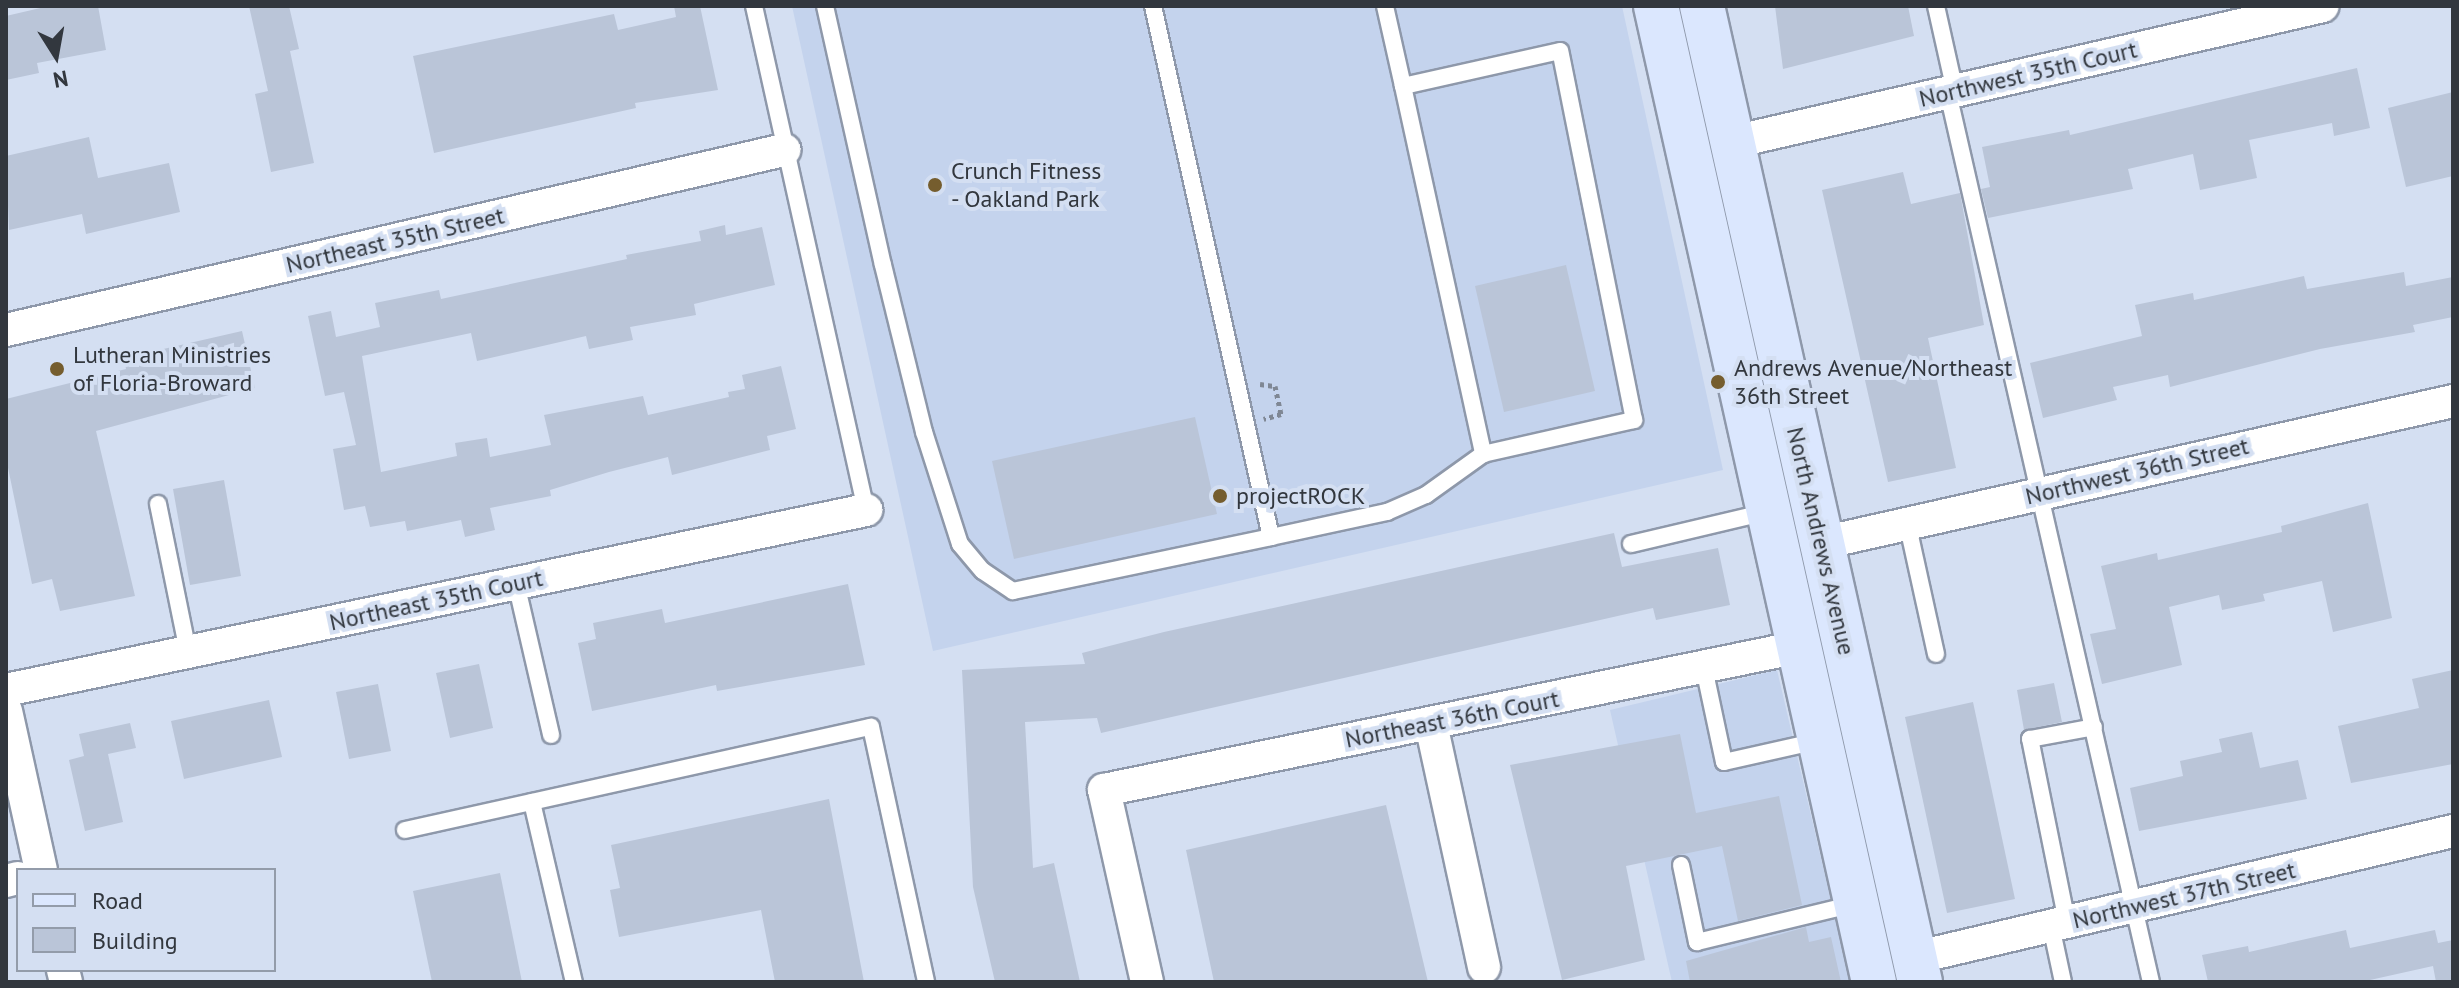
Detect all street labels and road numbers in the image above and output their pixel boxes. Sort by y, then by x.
street label: Northwest 35th Court [1916,35,2140,113]
street label: Northeast 35th Street [283,201,507,279]
street label: North Andrews Avenue [1781,423,1861,659]
street label: Northwest 36th Street [2022,431,2252,511]
street label: Northeast 35th Court [327,563,545,637]
street label: Northeast 36th Court [1343,684,1561,754]
street label: Northwest 37th Street [2070,855,2298,935]

